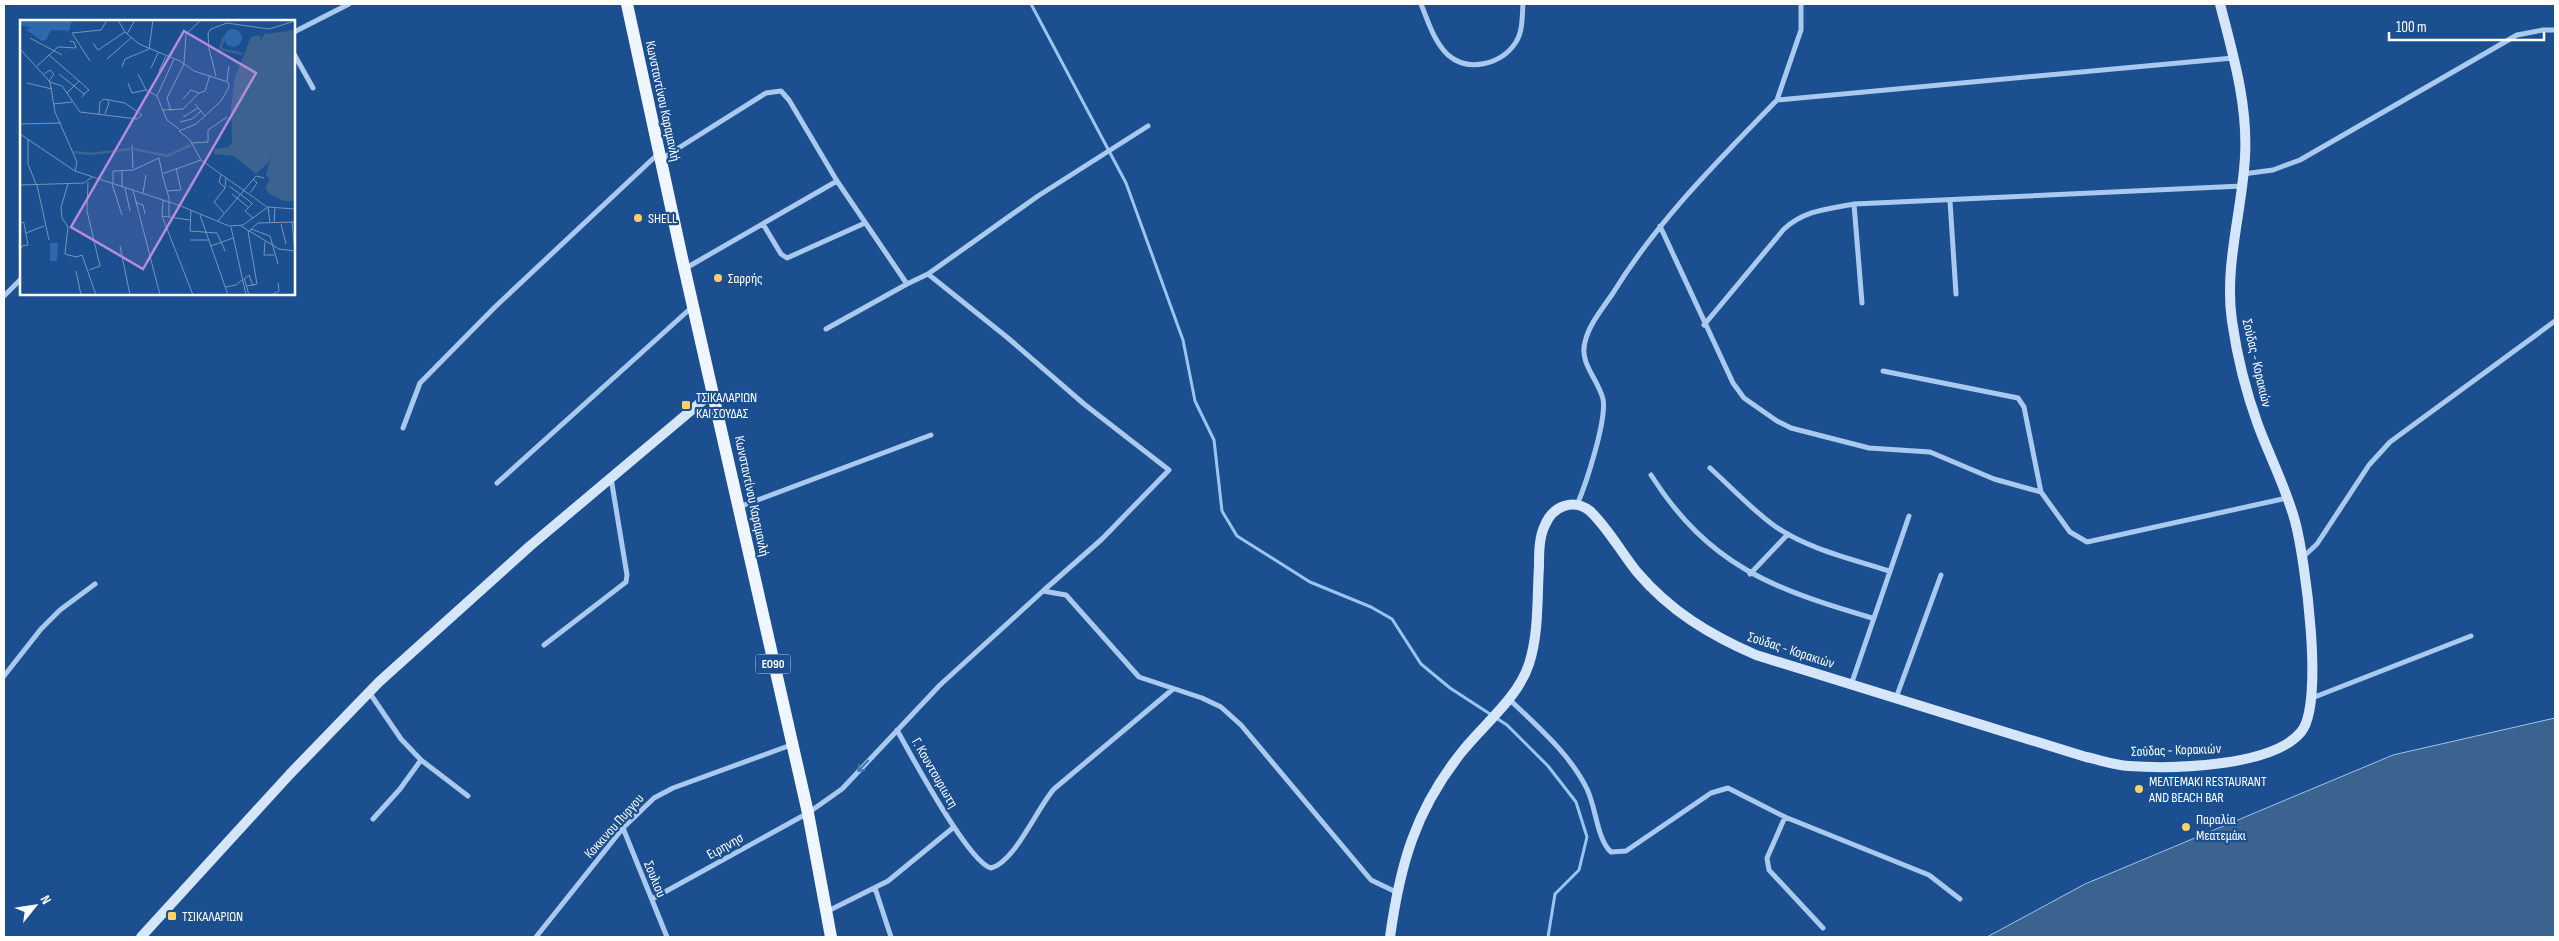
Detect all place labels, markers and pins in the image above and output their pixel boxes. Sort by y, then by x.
place label: SHELL [648,210,677,227]
marker: SHELL [632,212,644,224]
place label: Σαρρής [728,270,763,287]
marker: Σαρρής [712,272,724,284]
place label: ΤΣΙΚΑΛΑΡΙΩΝ ΚΑΙ ΣΟΥΔΑΣ [696,389,757,422]
marker: ΤΣΙΚΑΛΑΡΙΩΝ ΚΑΙ ΣΟΥΔΑΣ [680,399,692,411]
place label: ΜΕΛΤΕΜΑΚΙ RESTAURANT AND BEACH BAR [2148,773,2267,806]
marker: ΜΕΛΤΕΜΑΚΙ RESTAURANT AND BEACH BAR [2133,783,2145,795]
place label: Παραλία Μεατεμάκι [2196,811,2247,844]
marker: Παραλία Μεατεμάκι [2180,821,2192,833]
place label: ΤΣΙΚΑΛΑΡΙΩΝ [182,908,243,925]
marker: ΤΣΙΚΑΛΑΡΙΩΝ [166,910,178,922]

